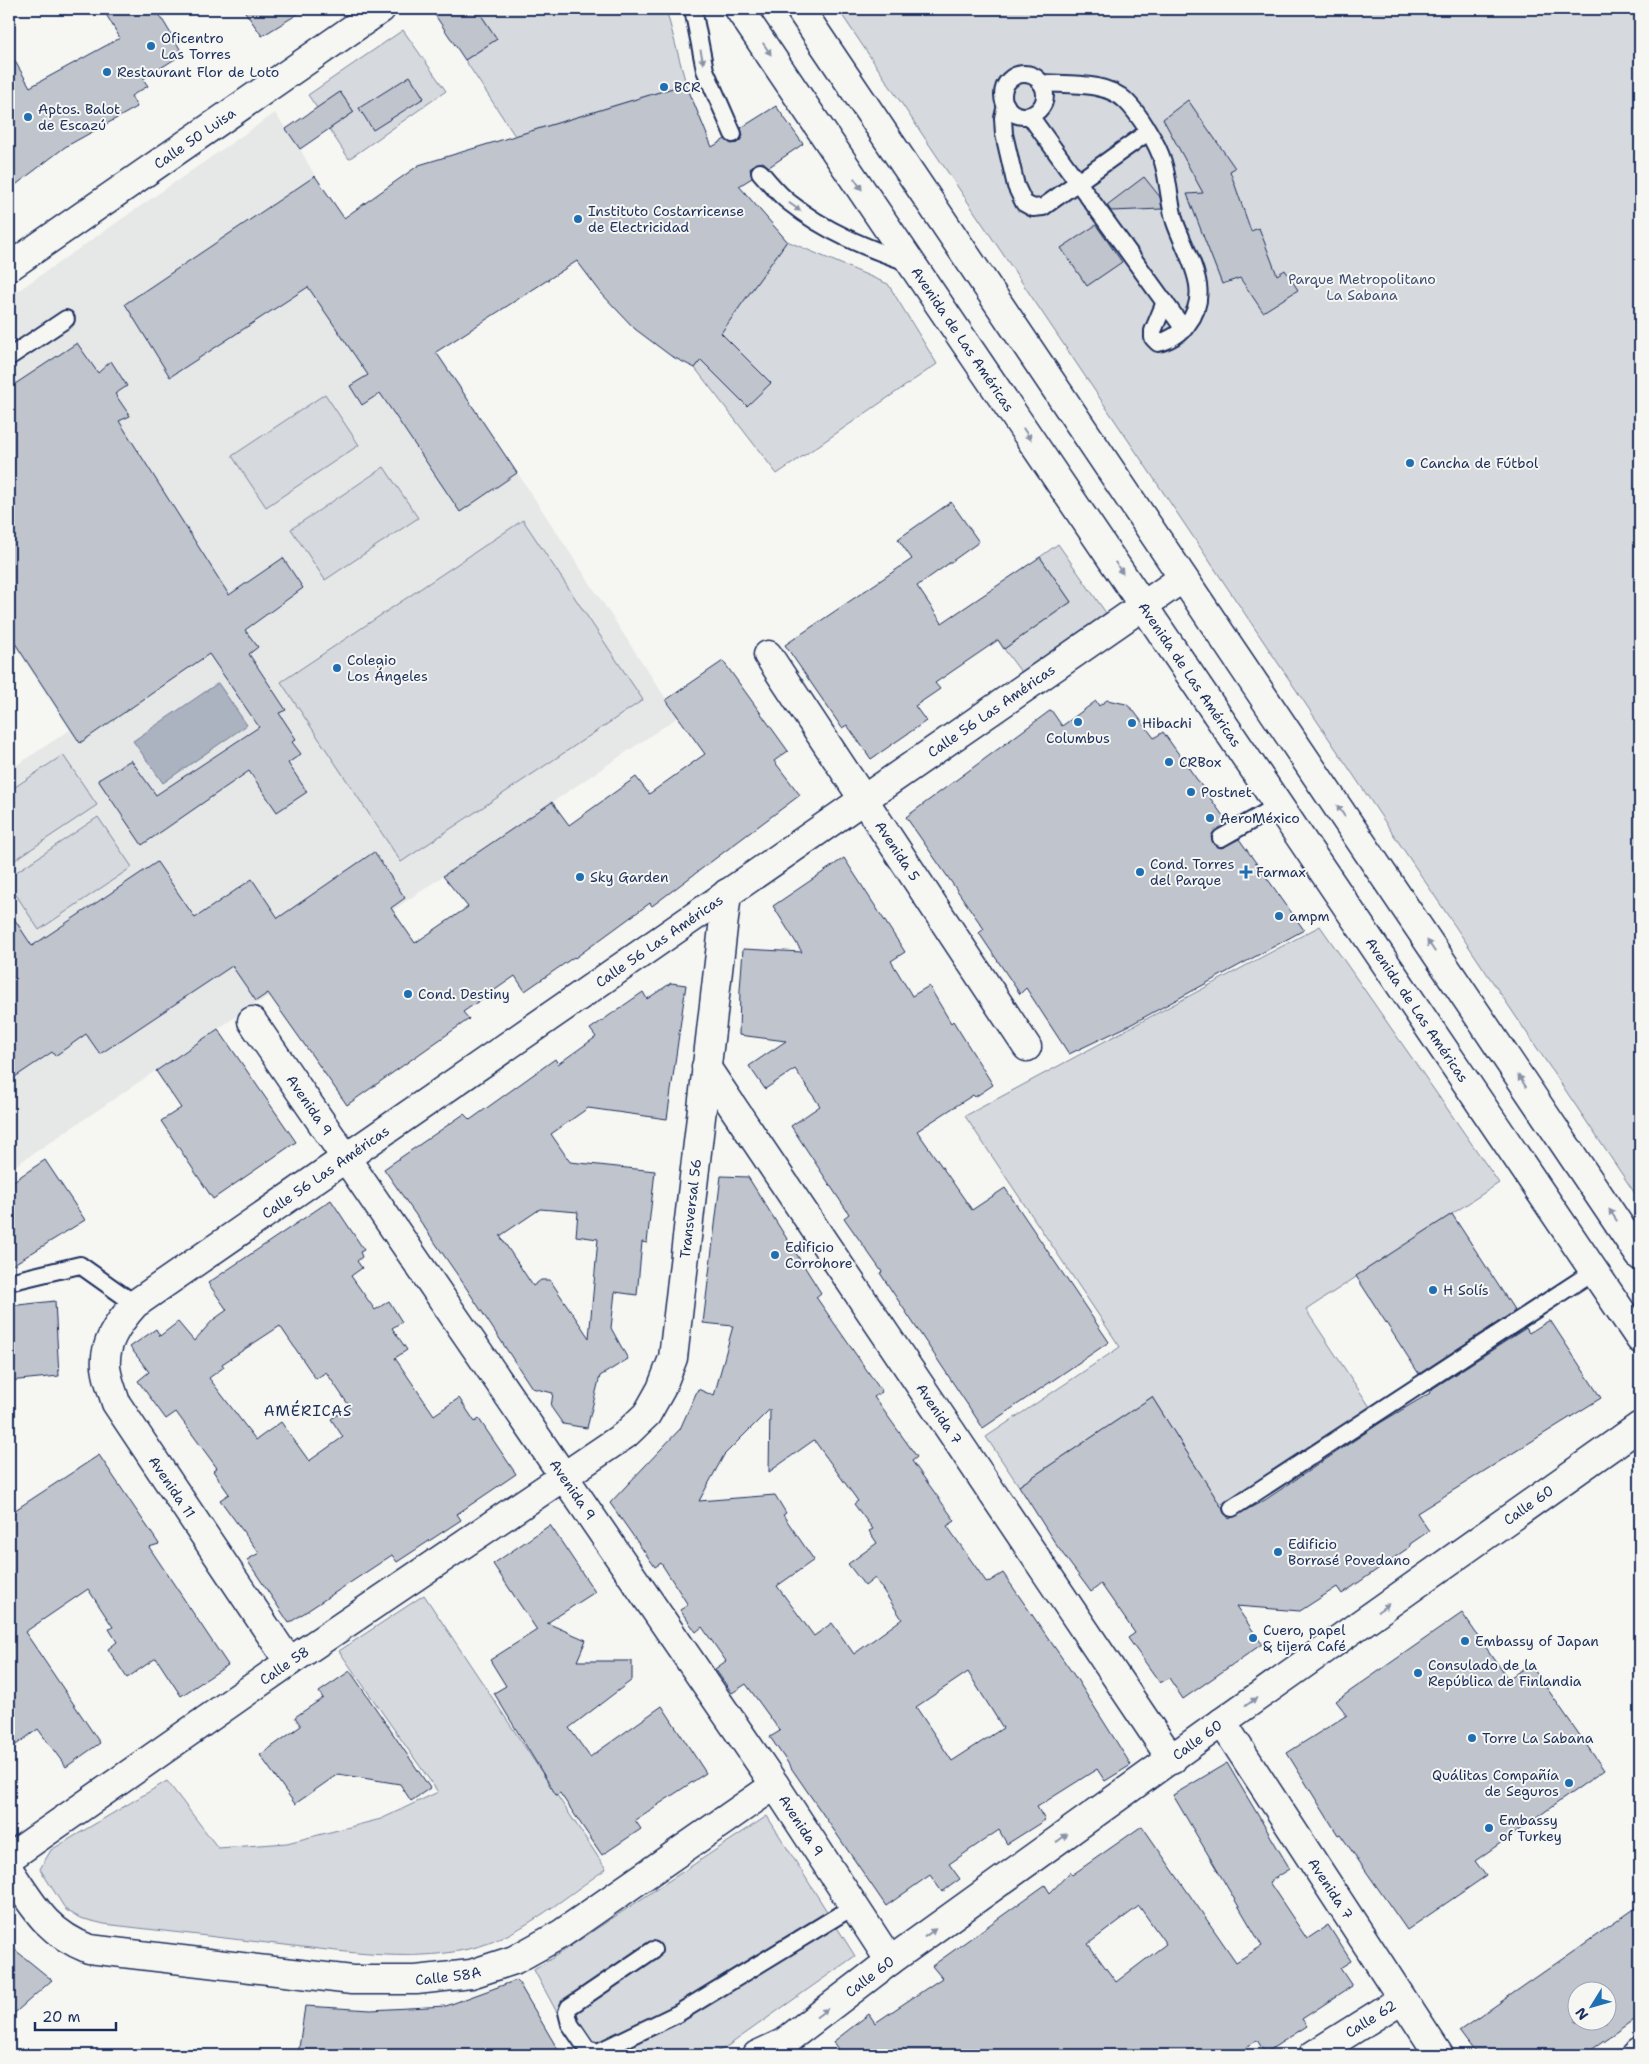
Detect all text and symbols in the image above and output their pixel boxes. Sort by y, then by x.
place label: Oficentro Las Torres [161,29,231,63]
marker: Oficentro Las Torres [145,40,157,52]
one-way arrow [762,42,771,56]
one-way arrow [698,49,706,64]
place label: Restaurant Flor de Loto [117,63,279,81]
marker: Restaurant Flor de Loto [101,66,113,78]
place label: BCR [674,78,701,96]
marker: BCR [658,81,670,93]
place label: Aptos. Balot de Escazú [38,100,120,134]
street label: Calle 50 Luisa [150,103,239,173]
marker: Aptos. Balot de Escazú [22,111,34,123]
one-way arrow [853,177,862,190]
place label: Instituto Costarricense de Electricidad [588,202,744,236]
one-way arrow [788,202,802,212]
marker: Instituto Costarricense de Electricidad [572,213,584,225]
street label: Avenida de Las Américas [907,263,1018,415]
park label: Parque Metropolitano La Sabana [1288,270,1436,304]
one-way arrow [1022,427,1032,441]
place label: Cancha de Fútbol [1420,454,1539,472]
marker: Cancha de Fútbol [1404,457,1416,469]
one-way arrow [1114,562,1124,575]
street label: Avenida de Las Américas [1134,599,1245,751]
place label: Colegio Los Ángeles [347,651,428,685]
street label: Calle 56 Las Américas [924,660,1059,761]
marker: Colegio Los Ángeles [331,662,343,674]
place label: Hibachi [1142,714,1192,732]
marker: Columbus [1072,716,1084,728]
marker: Hibachi [1126,717,1138,729]
place label: Columbus [1046,729,1110,747]
place label: CRBox [1179,753,1221,771]
marker: CRBox [1163,756,1175,768]
place label: Postnet [1201,783,1252,801]
marker: Postnet [1185,786,1197,798]
one-way arrow [1336,804,1345,818]
place label: AeroMéxico [1220,809,1300,827]
marker: AeroMéxico [1204,812,1216,824]
street label: Avenida 5 [871,818,924,885]
place label: Cond. Torres del Parque [1150,855,1234,889]
place label: Farmax [1256,863,1306,881]
marker: Cond. Torres del Parque [1134,866,1146,878]
marker: Farmax [1240,866,1252,878]
place label: Sky Garden [590,868,669,886]
marker: Sky Garden [574,871,586,883]
street label: Calle 56 Las Américas [592,890,726,991]
place label: ampm [1289,907,1330,925]
marker: ampm [1273,910,1285,922]
street label: Avenida de Las Américas [1362,934,1473,1086]
one-way arrow [1427,939,1436,953]
place label: Cond. Destiny [418,985,510,1003]
marker: Cond. Destiny [402,988,414,1000]
street label: Avenida 9 [283,1071,337,1139]
one-way arrow [1517,1074,1527,1087]
street label: Calle 56 Las Américas [258,1122,393,1222]
street label: Transversal 56 [676,1158,705,1260]
one-way arrow [1608,1209,1618,1222]
place label: Edificio Corrohore [785,1238,853,1272]
marker: Edificio Corrohore [769,1249,781,1261]
place label: H Solís [1443,1281,1489,1299]
marker: H Solís [1427,1284,1439,1296]
street label: Avenida 7 [912,1380,966,1448]
district label: AMÉRICAS [264,1400,352,1421]
street label: Avenida 11 [145,1453,199,1521]
street label: Avenida 9 [546,1456,600,1523]
street label: Calle 60 [1500,1481,1557,1529]
place label: Edificio Borrasé Povedano [1288,1535,1410,1569]
marker: Edificio Borrasé Povedano [1272,1546,1284,1558]
one-way arrow [1376,1603,1390,1613]
place label: Cuero, papel & tijera Café [1263,1621,1346,1655]
marker: Cuero, papel & tijera Café [1247,1632,1259,1644]
place label: Embassy of Japan [1475,1632,1599,1650]
marker: Embassy of Japan [1459,1635,1471,1647]
street label: Calle 58 [256,1642,313,1689]
place label: Consulado de la República de Finlandia [1428,1656,1582,1690]
marker: Consulado de la República de Finlandia [1412,1667,1424,1679]
one-way arrow [1244,1697,1257,1707]
street label: Calle 60 [1169,1716,1226,1764]
place label: Torre La Sabana [1482,1729,1594,1747]
marker: Torre La Sabana [1466,1732,1478,1744]
place label: Quálitas Compañía de Seguros [1432,1766,1559,1800]
marker: Quálitas Compañía de Seguros [1563,1777,1575,1789]
street label: Avenida 9 [775,1791,828,1859]
place label: Embassy of Turkey [1499,1811,1562,1845]
marker: Embassy of Turkey [1483,1822,1495,1834]
one-way arrow [1055,1833,1069,1843]
street label: Avenida 7 [1304,1855,1357,1923]
one-way arrow [923,1928,937,1938]
street label: Calle 60 [842,1952,898,2001]
street label: Calle 58A [414,1962,483,1989]
north arrow [1566,1982,1616,2032]
street label: Calle 62 [1342,1996,1399,2042]
scale bar [35,1999,116,2031]
text: N [1571,2004,1592,2024]
text: 20 m [42,2007,81,2027]
one-way arrow [815,2008,829,2018]

